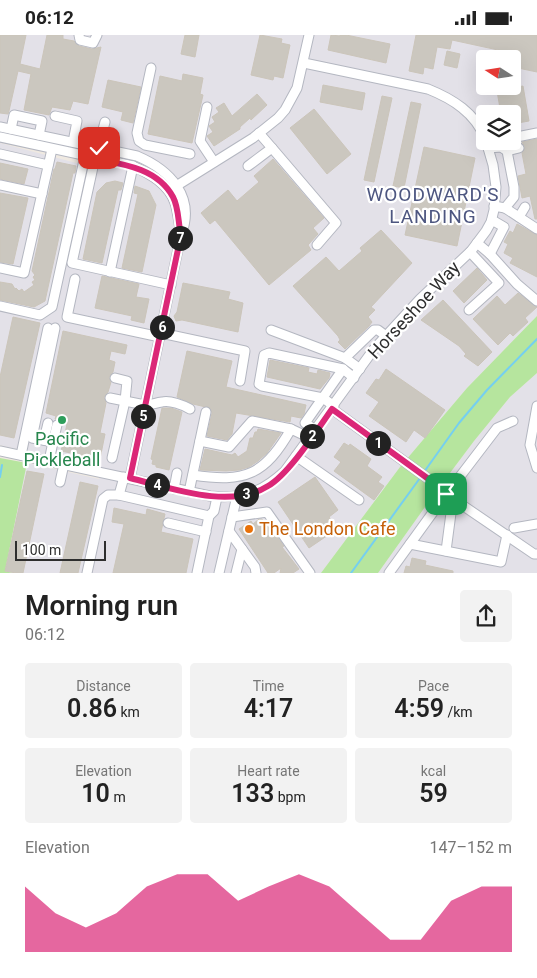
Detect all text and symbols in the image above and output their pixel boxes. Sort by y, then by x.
text: 06:12 [25,6,74,29]
north arrow [476,50,521,95]
map controls [476,50,521,150]
button: layers [476,105,521,150]
pin [78,127,120,169]
icon: check [85,134,113,162]
district label: WOODWARD'S LANDING [366,183,500,228]
pin: 7 [168,225,192,251]
text: 7 [176,230,185,246]
street label: Horseshoe Way [363,256,464,363]
pin: 6 [150,315,174,339]
text: 6 [158,319,167,335]
pin: 5 [130,403,156,429]
text: 5 [139,408,148,424]
marker: Pacific Pickleball [56,414,68,426]
pin: 2 [300,423,324,449]
place label: Pacific Pickleball [24,428,100,470]
text: 2 [308,428,317,444]
pin: 1 [366,431,390,455]
text: 1 [374,435,383,451]
pin: 4 [144,473,170,497]
pin [425,473,467,515]
text: 4 [153,477,162,493]
icon: arrive [432,480,460,508]
pin: 3 [234,481,258,507]
text: 3 [242,486,251,502]
place label: The London Cafe [259,518,396,539]
marker: The London Cafe [243,523,255,535]
scale bar [15,538,106,561]
text: 100 m [22,542,61,558]
text: Morning run [25,589,178,622]
button: share [460,590,512,642]
text: 06:12 [25,625,65,644]
text: Distance [76,678,131,694]
text: Time [253,678,284,694]
text: Pace [418,678,449,694]
text: 0.86 [67,694,117,723]
text: 4:17 [244,694,293,723]
text: 4:59 [394,694,444,723]
text: km [117,704,140,720]
text: /km [444,704,473,720]
text: Elevation [75,763,132,779]
text: Heart rate [237,763,300,779]
text: kcal [421,763,446,779]
text: 10 [81,779,110,808]
text: 133 [231,779,274,808]
text: 59 [419,779,448,808]
text: m [110,789,126,805]
text: bpm [274,789,306,805]
text: Elevation [25,838,90,857]
text: 147–152 m [430,838,512,857]

